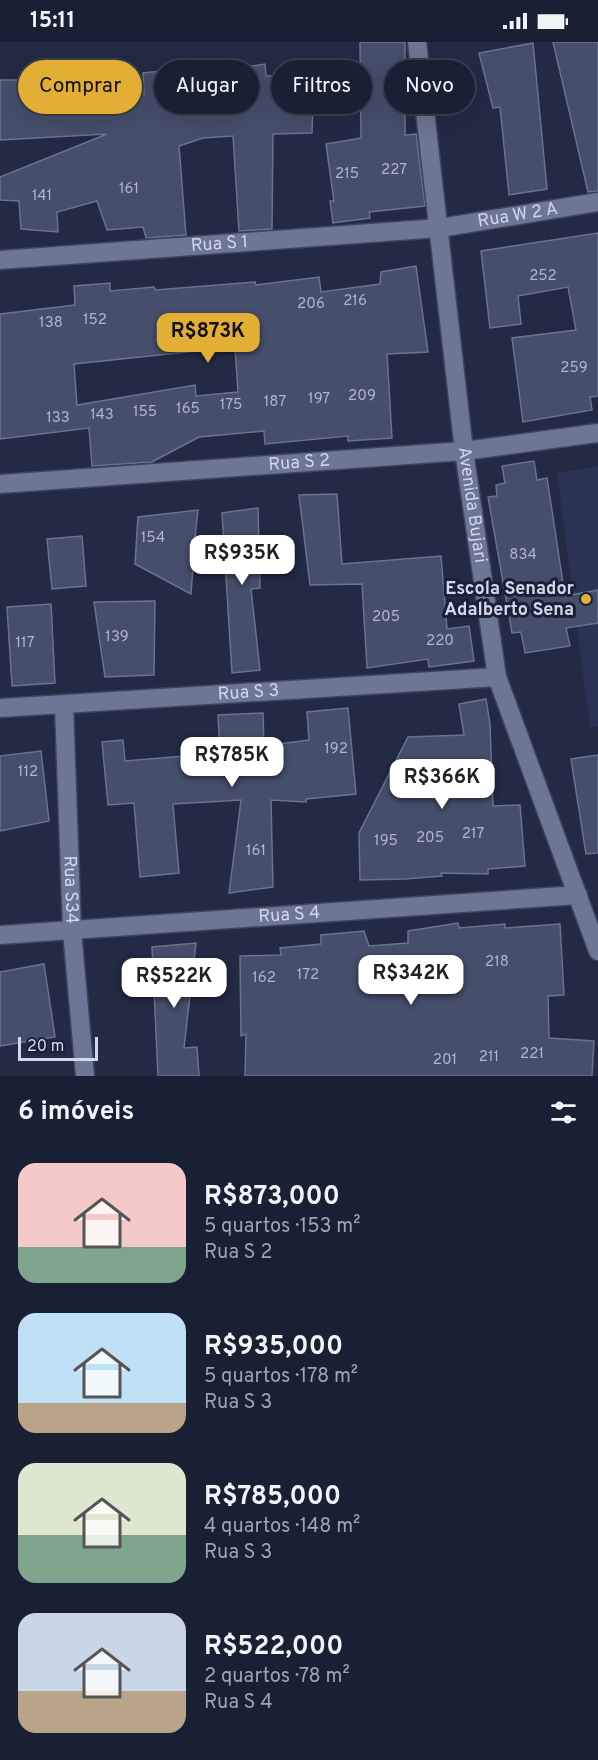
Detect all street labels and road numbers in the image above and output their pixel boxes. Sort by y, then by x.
street label: Rua W 2 A [476,197,560,233]
street label: Rua S 1 [190,230,249,258]
street label: Avenida Bujari [452,445,492,564]
street label: Rua S 2 [268,449,331,476]
street label: Rua S 3 [217,679,280,706]
street label: Rua S34 [58,855,83,925]
street label: Rua S 4 [258,901,321,929]

